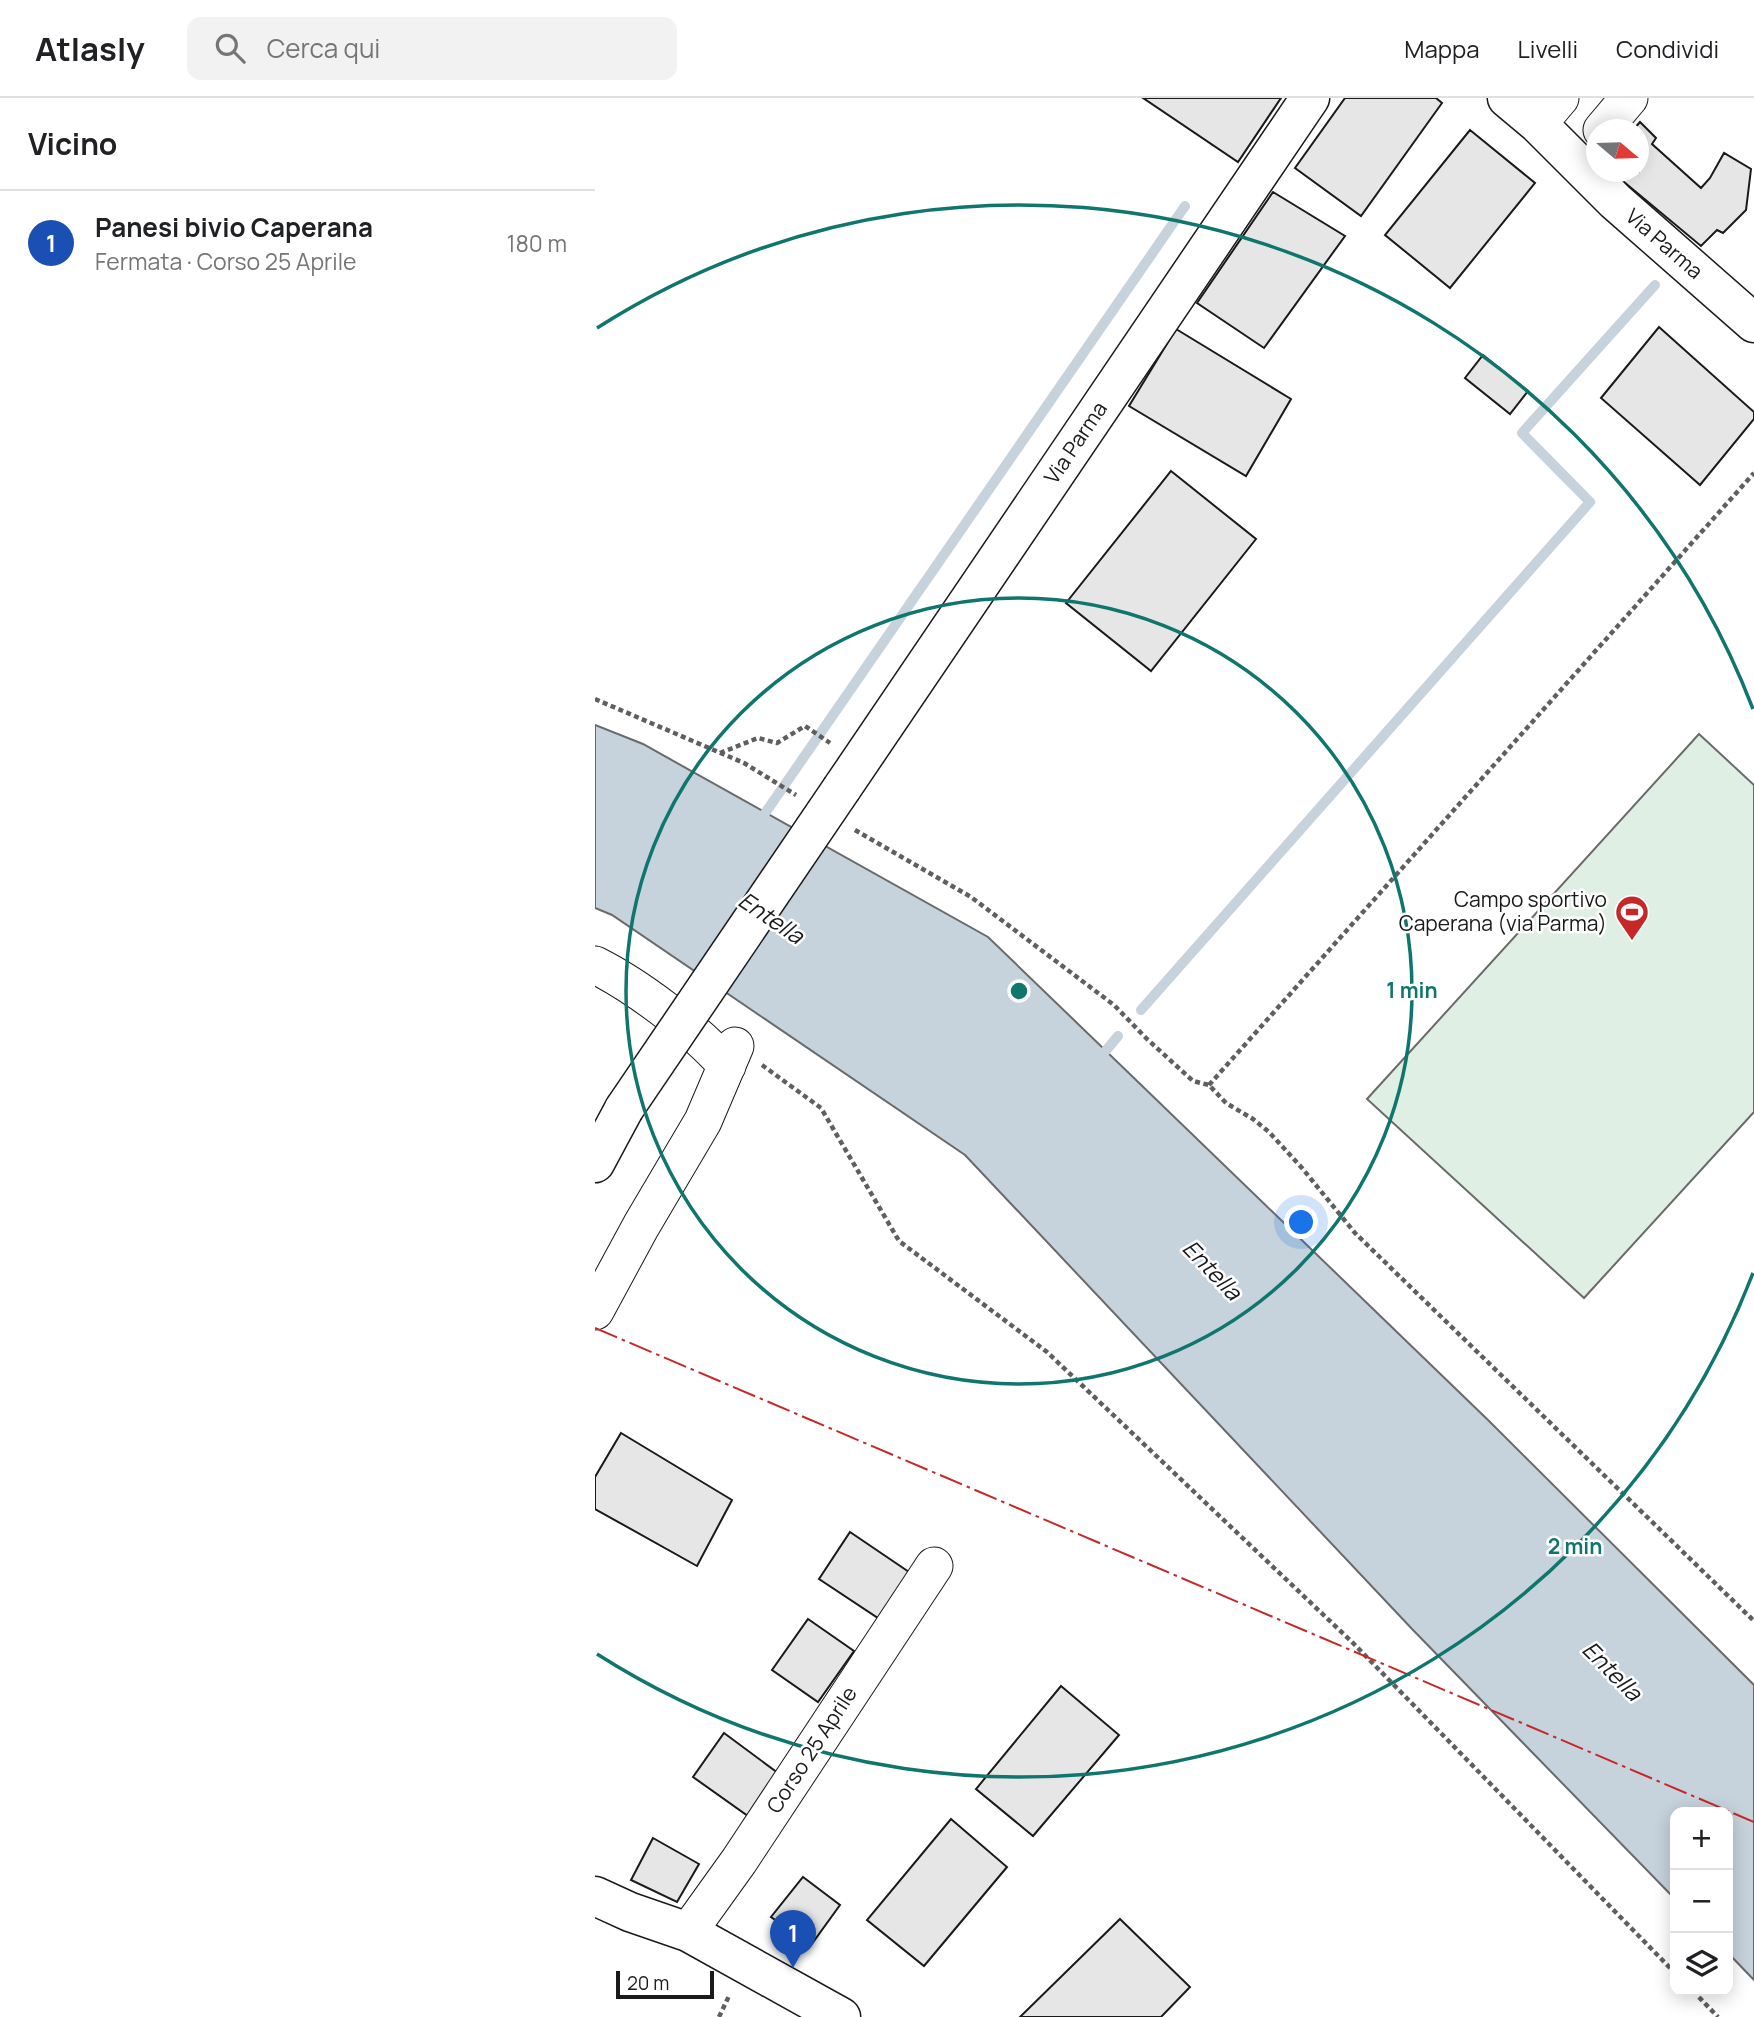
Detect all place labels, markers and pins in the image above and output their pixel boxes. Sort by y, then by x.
place label: Campo sportivo Caperana (via Parma) [1399,885,1607,937]
sports icon: Campo sportivo Caperana (via Parma) [1613,893,1651,942]
centre of rings [1007,979,1031,1003]
pin: 1 [770,1910,816,1968]

